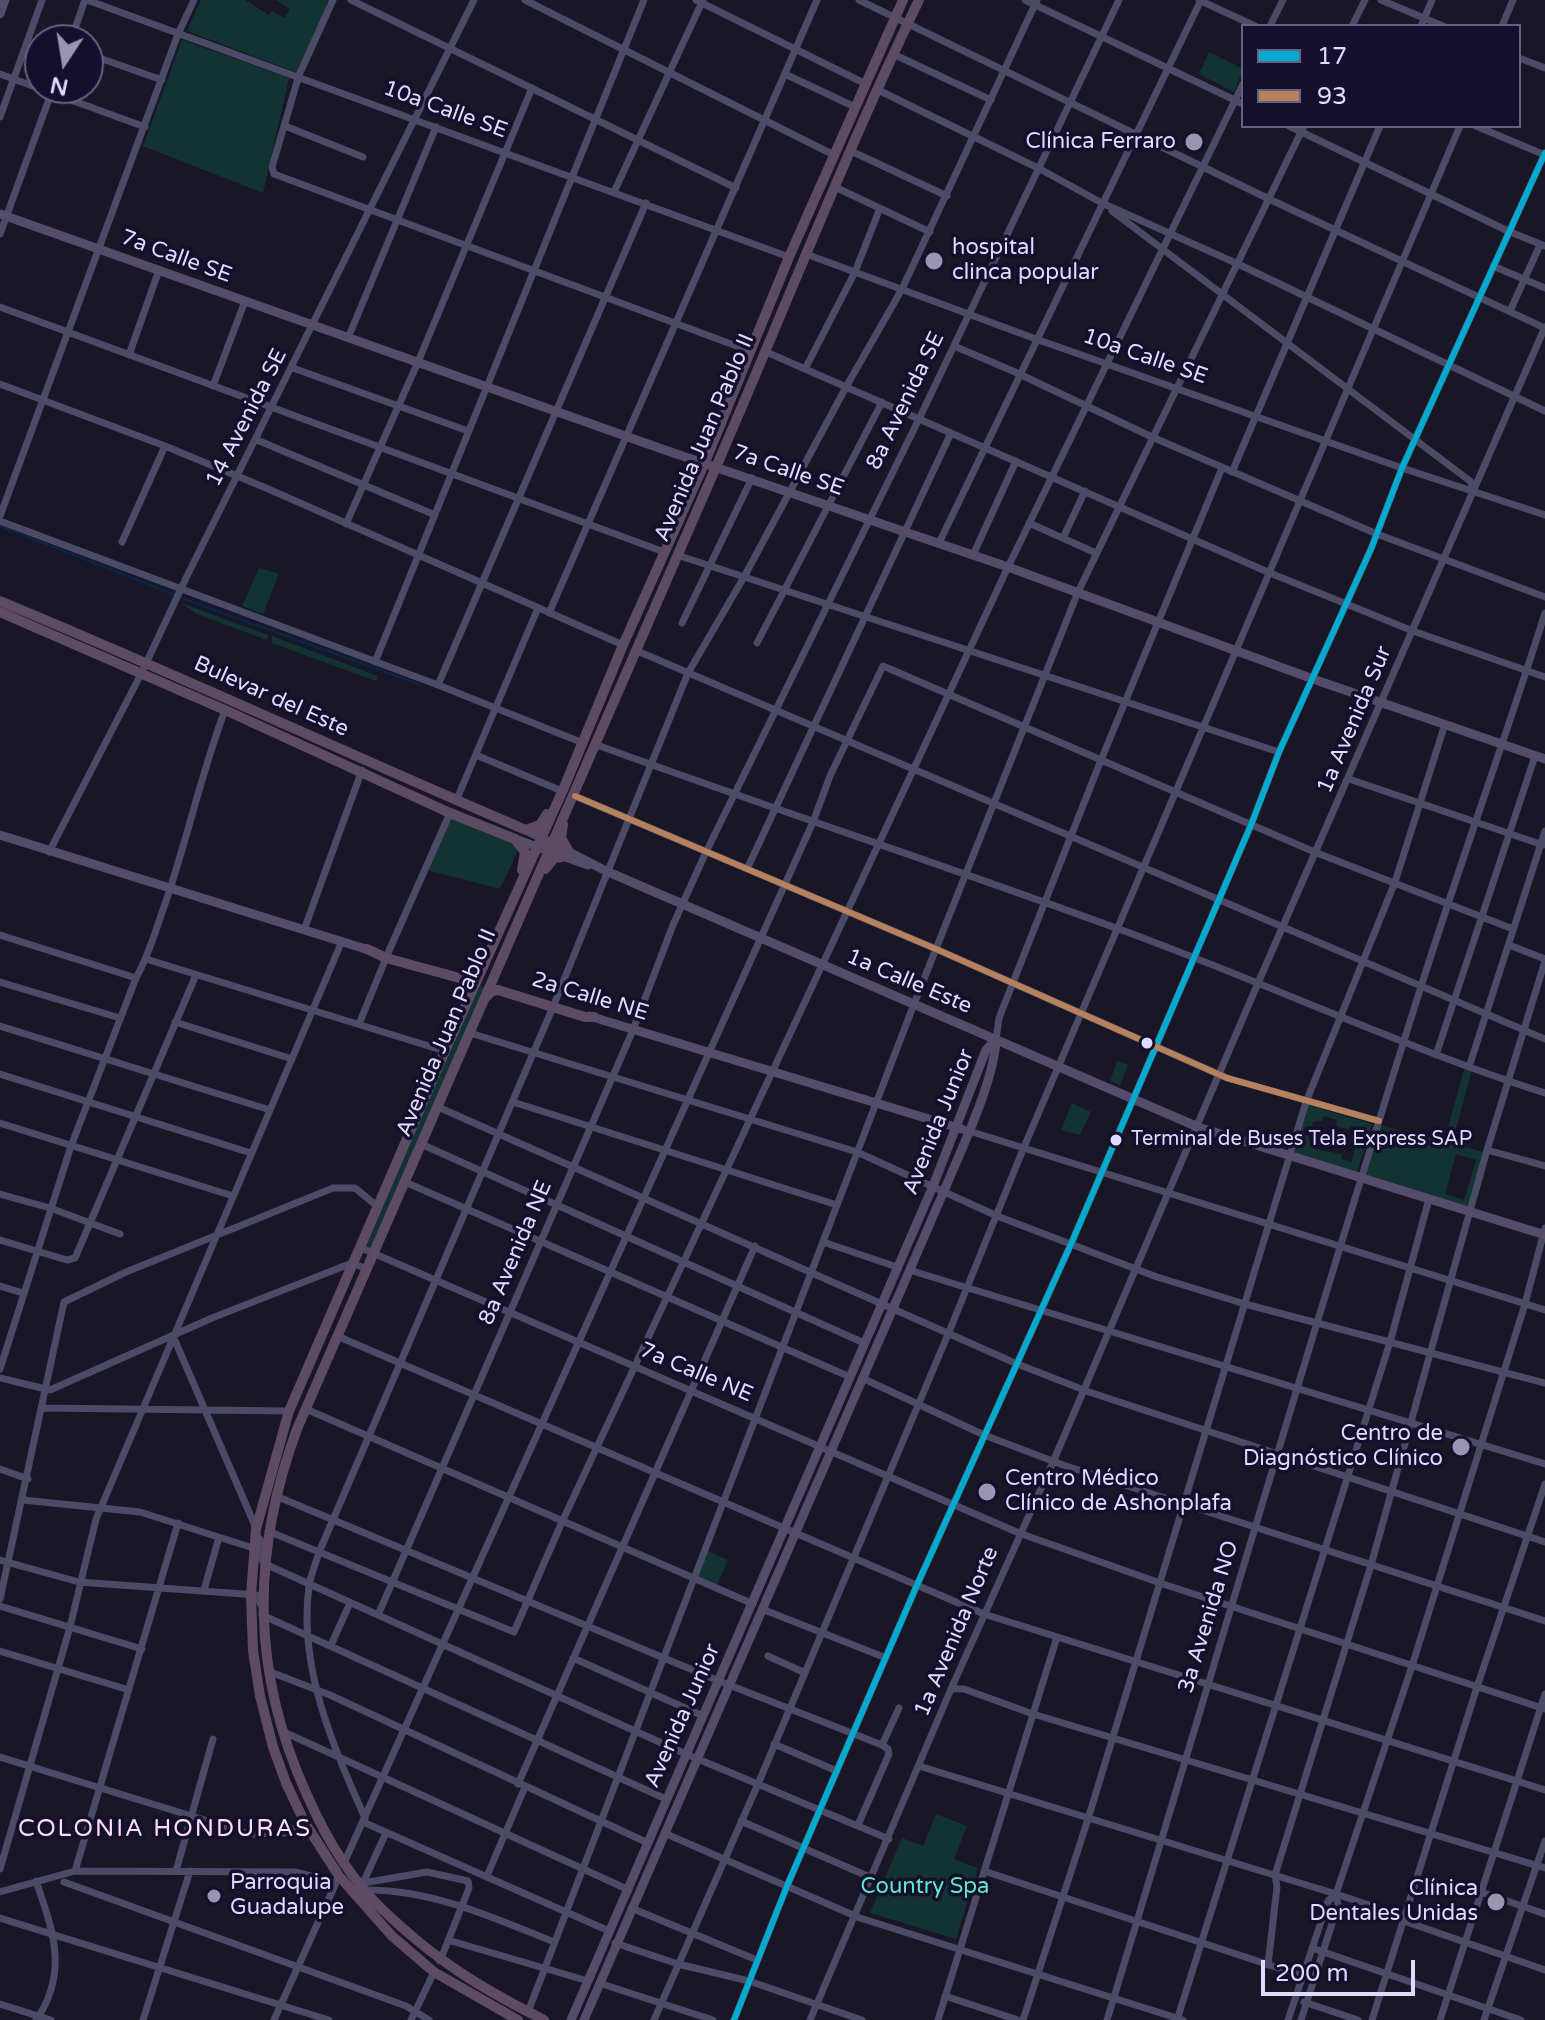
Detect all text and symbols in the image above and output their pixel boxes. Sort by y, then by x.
north arrow [24,24,104,104]
legend [1241,24,1521,128]
text: 17 [1317,42,1347,71]
text: N [48,71,71,100]
street label: 10a Calle SE [379,75,511,145]
text: 93 [1317,82,1347,111]
place label: Clínica Ferraro [1025,129,1176,155]
marker: Clínica Ferraro [1183,131,1205,153]
street label: 7a Calle SE [117,225,235,289]
place label: hospital clinca popular [952,235,1099,286]
marker: hospital clinca popular [923,250,945,272]
street label: 10a Calle SE [1079,323,1211,391]
street label: 8a Avenida SE [861,328,951,474]
street label: Avenida Juan Pablo II [649,330,761,546]
street label: 14 Avenida SE [201,345,293,491]
street label: 7a Calle SE [729,440,847,502]
street label: 1a Avenida Sur [1312,642,1398,798]
street label: Bulevar del Este [189,651,353,743]
street label: Avenida Juan Pablo II [391,925,503,1141]
street label: 1a Calle Este [842,944,976,1020]
street label: 2a Calle NE [529,967,651,1027]
unlabelled marker [1139,1035,1155,1051]
street label: Avenida Junior [898,1045,980,1199]
place label: Terminal de Buses Tela Express SAP [1131,1128,1472,1152]
marker: Terminal de Buses Tela Express SAP [1108,1132,1124,1148]
street label: 8a Avenida NE [474,1177,558,1329]
street label: 7a Calle NE [635,1337,757,1409]
place label: Centro de Diagnóstico Clínico [1243,1421,1443,1472]
marker: Centro de Diagnóstico Clínico [1450,1436,1472,1458]
place label: Centro Médico Clínico de Ashonplafa [1005,1466,1232,1518]
marker: Centro Médico Clínico de Ashonplafa [976,1481,998,1503]
street label: 3a Avenida NO [1173,1538,1245,1696]
street label: 1a Avenida Norte [909,1543,1005,1721]
street label: Avenida Junior [639,1640,727,1792]
district label: COLONIA HONDURAS [18,1816,312,1844]
place label: Parroquia Guadalupe [230,1870,344,1922]
park label: Country Spa [861,1874,989,1900]
place label: Clínica Dentales Unidas [1309,1876,1478,1928]
marker: Parroquia Guadalupe [205,1887,223,1905]
marker: Clínica Dentales Unidas [1485,1891,1507,1913]
scale bar [1265,1944,1419,1994]
text: 200 m [1275,1959,1349,1988]

